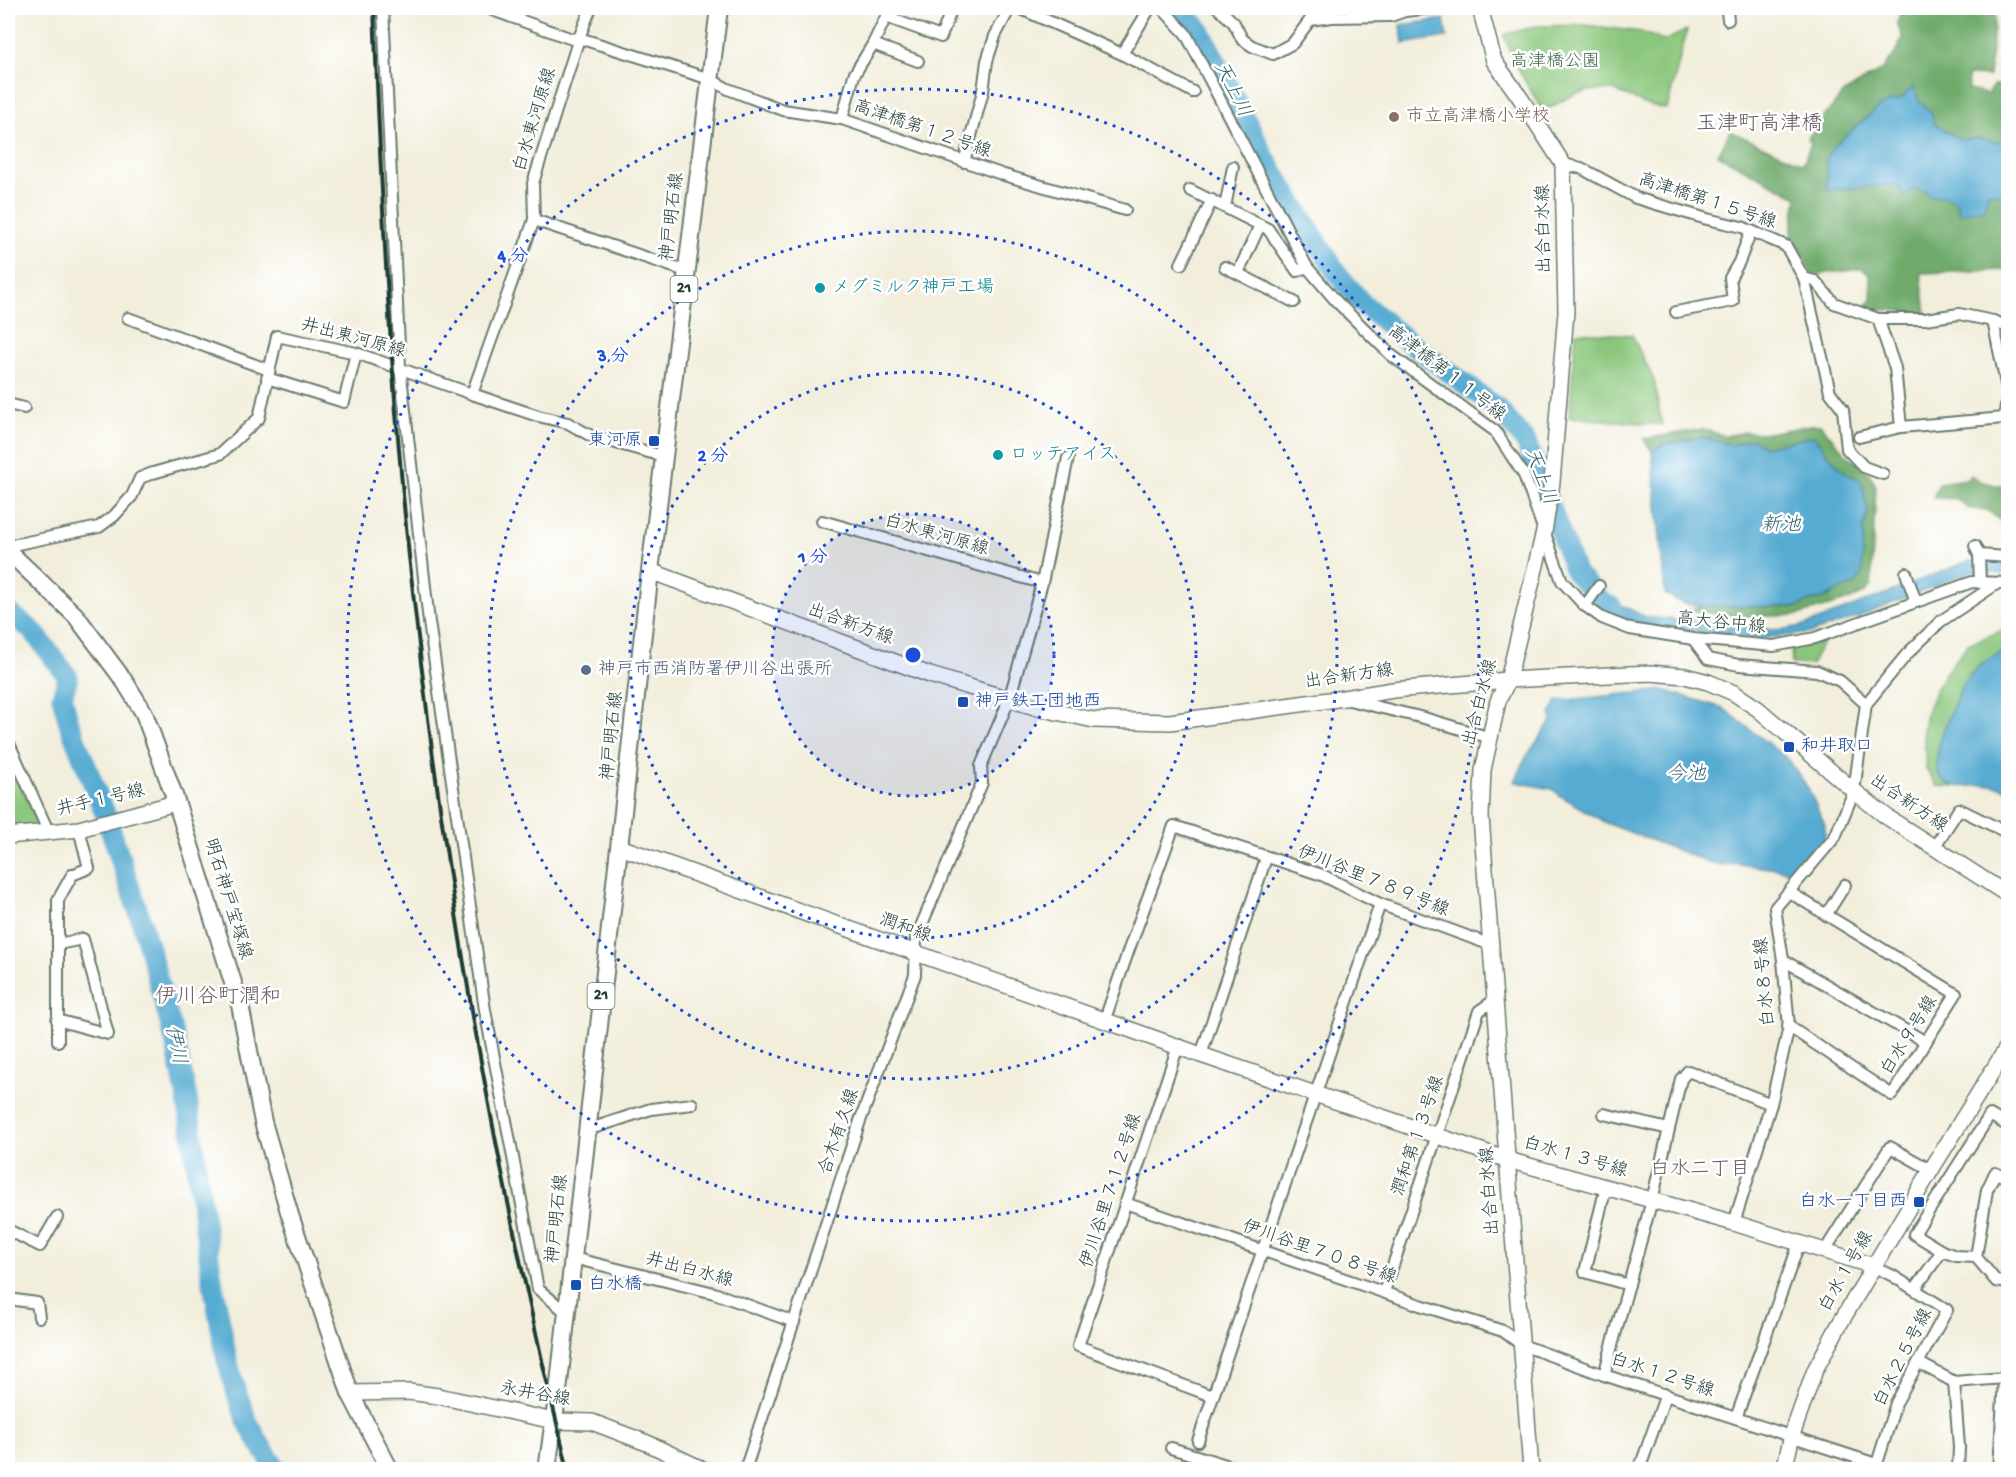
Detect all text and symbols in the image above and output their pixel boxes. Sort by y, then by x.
park label: 高津橋公園 [1510,51,1600,73]
water label: 天上川 [1207,58,1256,122]
street label: 白水東河原線 [509,65,562,175]
street label: 高津橋第１２号線 [851,96,994,163]
place label: 市立高津橋小学校 [1406,106,1550,128]
marker: 市立高津橋小学校 [1387,110,1401,124]
district label: 玉津町高津橋 [1696,111,1822,138]
street label: 高津橋第１５号線 [1635,169,1779,234]
street label: 神戸明石線 [656,171,689,263]
street label: 出合白水線 [1533,184,1556,274]
text: 4 分 [497,246,528,268]
road number: 21 [670,276,698,302]
place label: メグミルク神戸工場 [832,277,994,299]
marker: メグミルク神戸工場 [813,281,827,295]
street label: 井出東河原線 [298,314,408,363]
street label: 高津橋第１１号線 [1383,321,1510,427]
text: 3 分 [596,346,629,368]
place label: 東河原 [588,430,642,452]
marker: 東河原 [647,434,661,448]
place label: ロッテアイス [1010,445,1116,466]
water label: 天上川 [1518,445,1561,509]
text: 2 分 [697,446,729,468]
marker: ロッテアイス [991,448,1005,462]
street label: 白水東河原線 [881,510,991,561]
water label: 新池 [1761,514,1802,538]
text: 1 分 [797,547,828,569]
street label: 出合新方線 [804,599,896,650]
street label: 高大谷中線 [1675,608,1767,639]
centre of rings [903,645,923,665]
street label: 出合白水線 [1458,657,1503,749]
place label: 神戸市西消防署伊川谷出張所 [598,659,832,681]
street label: 出合新方線 [1303,659,1395,694]
marker: 神戸市西消防署伊川谷出張所 [579,663,593,677]
street label: 神戸明石線 [597,690,628,782]
place label: 神戸鉄工団地西 [975,691,1101,713]
marker: 神戸鉄工団地西 [956,695,970,709]
place label: 和井取口 [1801,736,1873,758]
marker: 和井取口 [1782,740,1796,754]
water label: 今池 [1666,762,1707,787]
street label: 出合新方線 [1865,769,1952,838]
street label: 井手１号線 [55,780,147,821]
street label: 明石神戸宝塚線 [199,835,256,962]
street label: 伊川谷里７８９号線 [1294,841,1452,922]
street label: 潤和線 [876,909,934,948]
street label: 白水８号線 [1751,936,1780,1028]
road number: 21 [588,983,614,1009]
district label: 伊川谷町潤和 [155,985,281,1011]
street label: 白水９号線 [1876,992,1943,1080]
water label: 伊川 [159,1023,190,1067]
street label: 潤和第１３号線 [1388,1073,1449,1199]
street label: 合木有久線 [814,1086,865,1178]
street label: 伊川谷里７１２号線 [1076,1110,1147,1271]
street label: 白水１３号線 [1520,1132,1630,1183]
street label: 出合白水線 [1476,1145,1505,1237]
district label: 白水二丁目 [1650,1158,1750,1182]
street label: 神戸明石線 [542,1173,573,1265]
place label: 白水一丁目西 [1799,1191,1907,1213]
marker: 白水一丁目西 [1912,1195,1926,1209]
street label: 伊川谷里７０８号線 [1239,1216,1399,1289]
street label: 白水１号線 [1815,1227,1879,1316]
street label: 井出白水線 [643,1248,735,1293]
place label: 白水橋 [588,1274,642,1296]
marker: 白水橋 [569,1278,583,1292]
street label: 白水２５号線 [1869,1305,1938,1411]
street label: 白水１２号線 [1607,1348,1717,1403]
street label: 永井谷線 [498,1377,572,1412]

